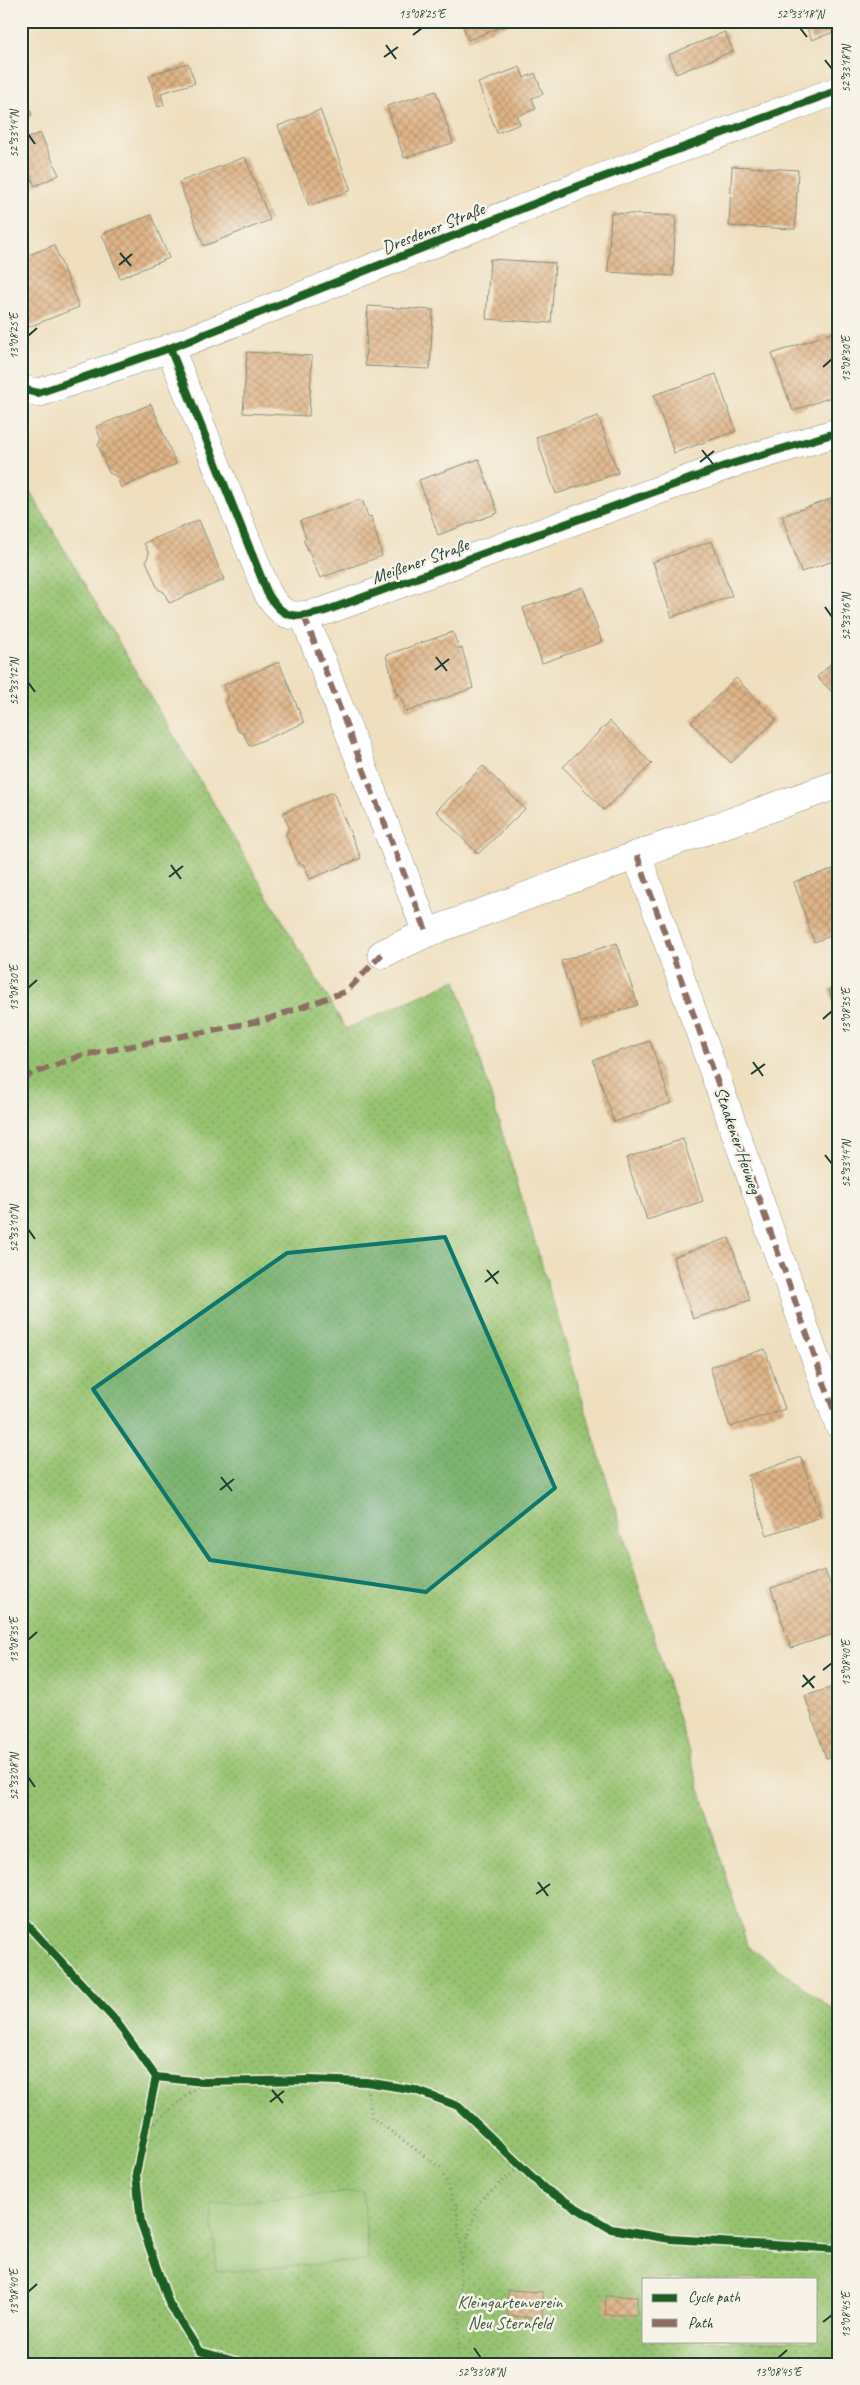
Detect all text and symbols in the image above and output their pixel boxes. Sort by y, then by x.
text: 13°08'25"E [399,6,447,22]
text: 52°33'18"N [776,6,825,22]
text: 52°33'18"N [838,44,854,93]
text: 52°33'14"N [6,109,22,158]
street label: Dresdener Straße [378,197,489,259]
text: 13°08'25"E [6,311,22,359]
text: 13°08'30"E [838,334,854,382]
street label: Meißener Straße [369,533,473,589]
text: 52°33'16"N [838,592,854,641]
text: 52°33'12"N [6,657,22,706]
text: 13°08'30"E [6,963,22,1011]
text: 13°08'35"E [838,986,854,1034]
street label: Staakener Heuweg [709,1084,767,1198]
text: 52°33'14"N [838,1139,854,1188]
text: 52°33'10"N [6,1204,22,1253]
text: 13°08'35"E [6,1615,22,1663]
text: 13°08'40"E [838,1638,854,1686]
text: 52°33'08"N [6,1752,22,1801]
text: 13°08'40"E [6,2267,22,2315]
legend [642,2278,818,2342]
text: Cycle path [688,2288,740,2307]
text: 13°08'45"E [838,2290,854,2338]
park label: Kleingartenverein Neu Sternfeld [457,2291,564,2334]
text: Path [688,2314,714,2333]
text: 52°33'08"N [457,2364,506,2380]
text: 13°08'45"E [755,2364,803,2380]

